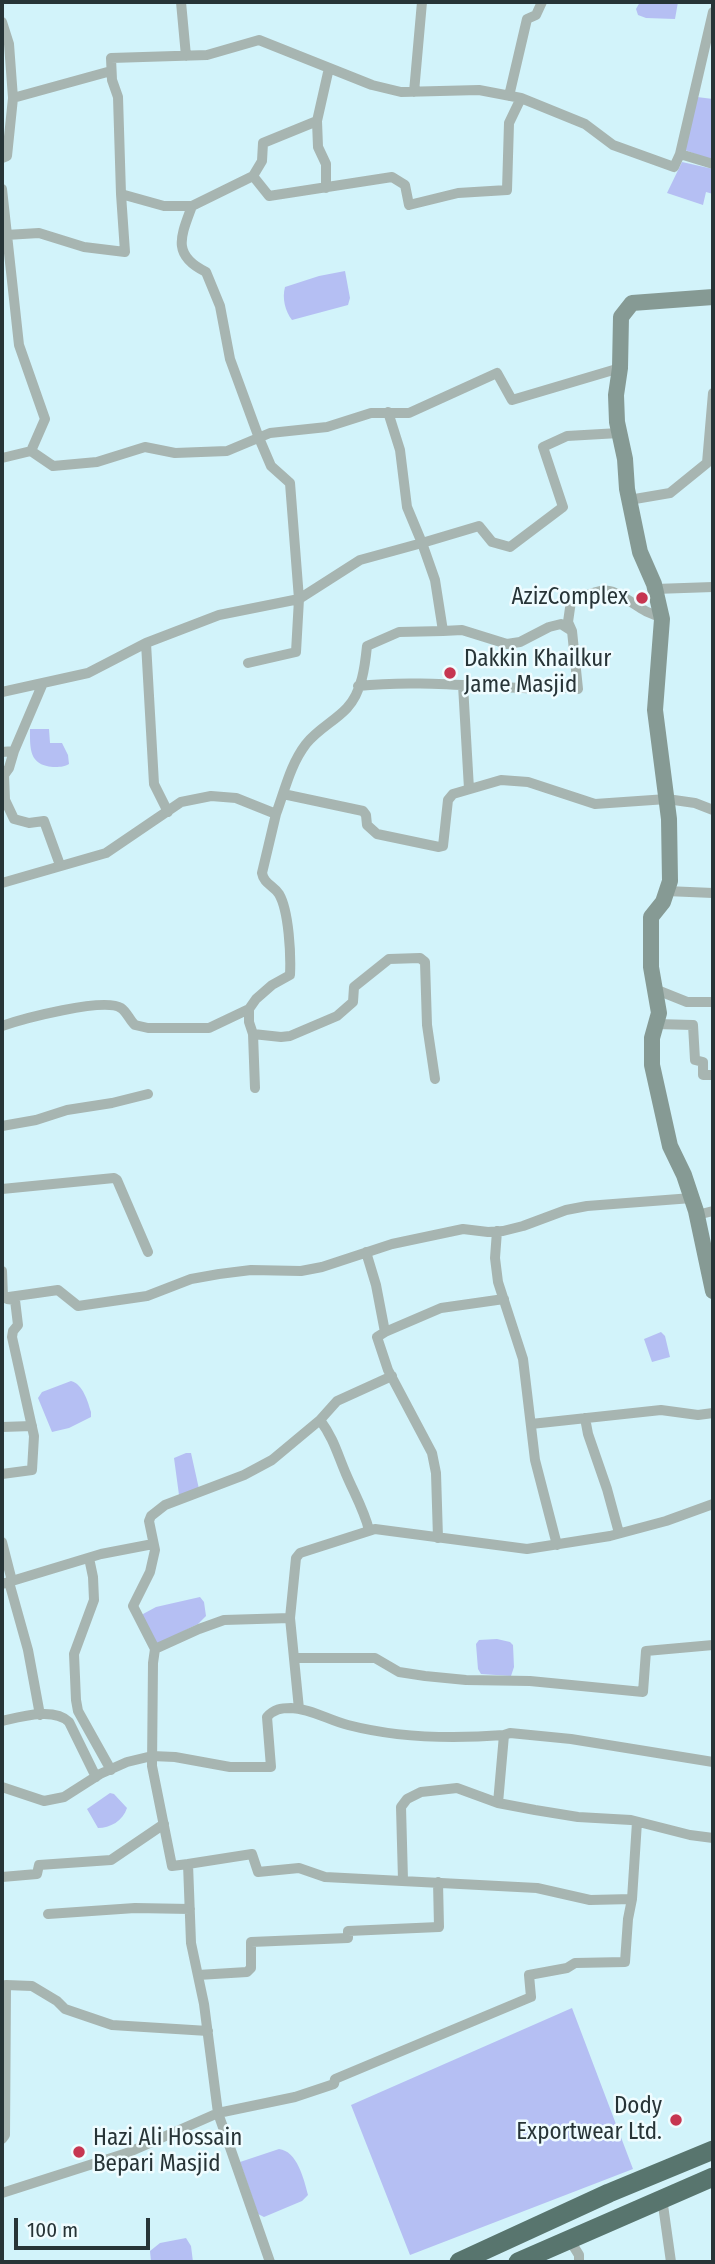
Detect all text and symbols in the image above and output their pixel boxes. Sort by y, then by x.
place label: AzizComplex [512,584,628,612]
marker: AzizComplex [634,590,650,606]
place label: Dakkin Khailkur Jame Masjid [464,646,611,700]
marker: Dakkin Khailkur Jame Masjid [442,665,458,681]
place label: Dody Exportwear Ltd. [516,2093,662,2147]
marker: Dody Exportwear Ltd. [668,2112,684,2128]
place label: Hazi Ali Hossain Bepari Masjid [93,2125,242,2179]
marker: Hazi Ali Hossain Bepari Masjid [71,2144,87,2160]
scale bar [18,2204,154,2248]
text: 100 m [27,2217,78,2243]

